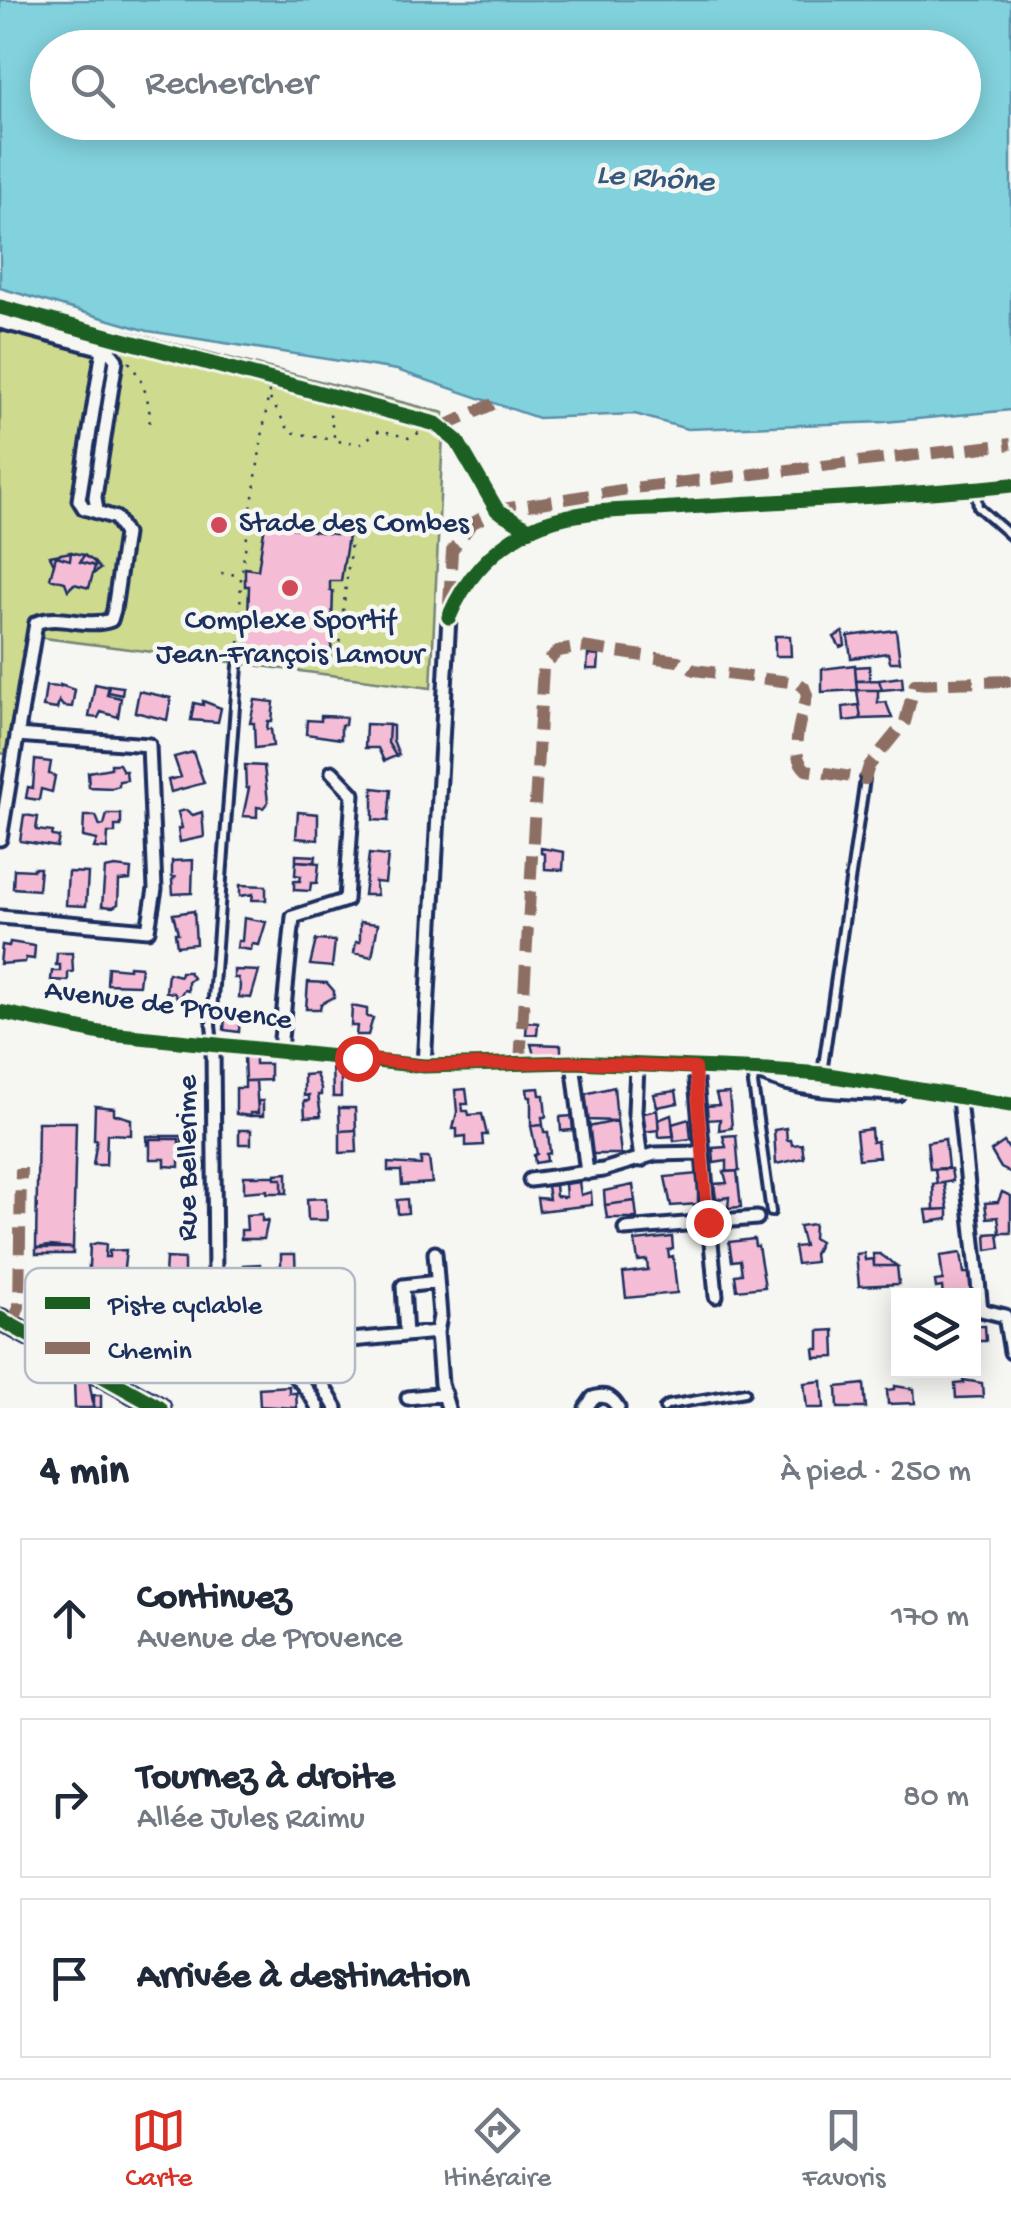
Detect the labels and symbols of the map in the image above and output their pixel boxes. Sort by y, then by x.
water label: Le Rhône [595,157,717,203]
place label: Stade des Combes [239,508,470,543]
marker: Stade des Combes [208,514,230,536]
marker: Complexe Sportif Jean-François Lamour [279,577,301,599]
place label: Complexe Sportif Jean-François Lamour [156,605,426,674]
street label: Avenue de Provence [42,974,294,1040]
route start [335,1036,381,1082]
street label: Rue Bellerime [172,1075,207,1241]
route end [686,1200,732,1246]
legend [25,1268,355,1383]
text: Piste cyclable [107,1291,263,1324]
text: Chemin [108,1336,193,1369]

